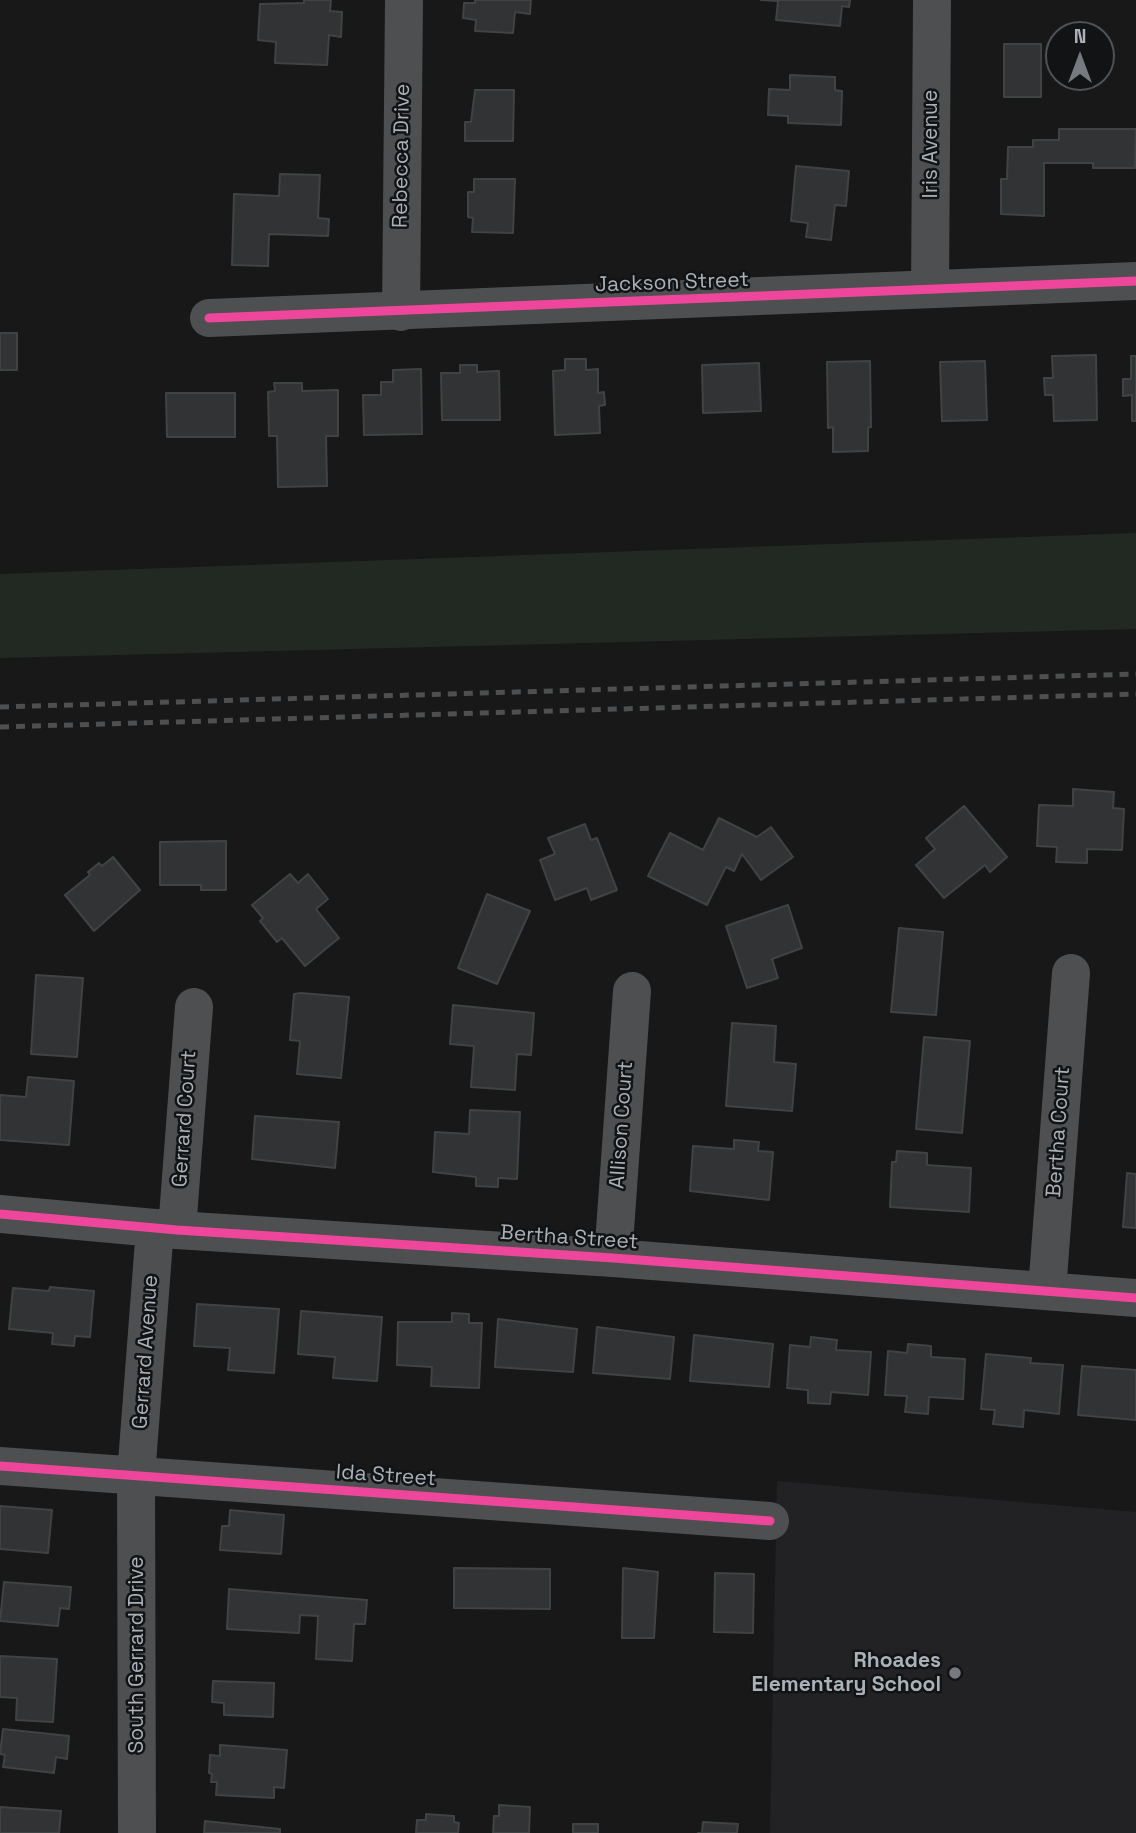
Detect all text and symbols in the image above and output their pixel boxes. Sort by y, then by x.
north arrow [1045,21,1115,91]
text: N [1074,24,1086,49]
street label: Rebecca Drive [388,84,416,228]
street label: Iris Avenue [918,90,944,198]
street label: Jackson Street [595,268,749,298]
street label: Gerrard Court [168,1050,202,1188]
street label: Allison Court [605,1060,639,1190]
street label: Bertha Court [1042,1066,1076,1198]
street label: Bertha Street [499,1221,639,1255]
street label: Gerrard Avenue [128,1274,164,1430]
street label: Ida Street [335,1460,437,1492]
street label: South Gerrard Drive [124,1556,150,1754]
place label: Rhoades Elementary School [751,1648,941,1698]
marker: Rhoades Elementary School [947,1665,963,1681]

